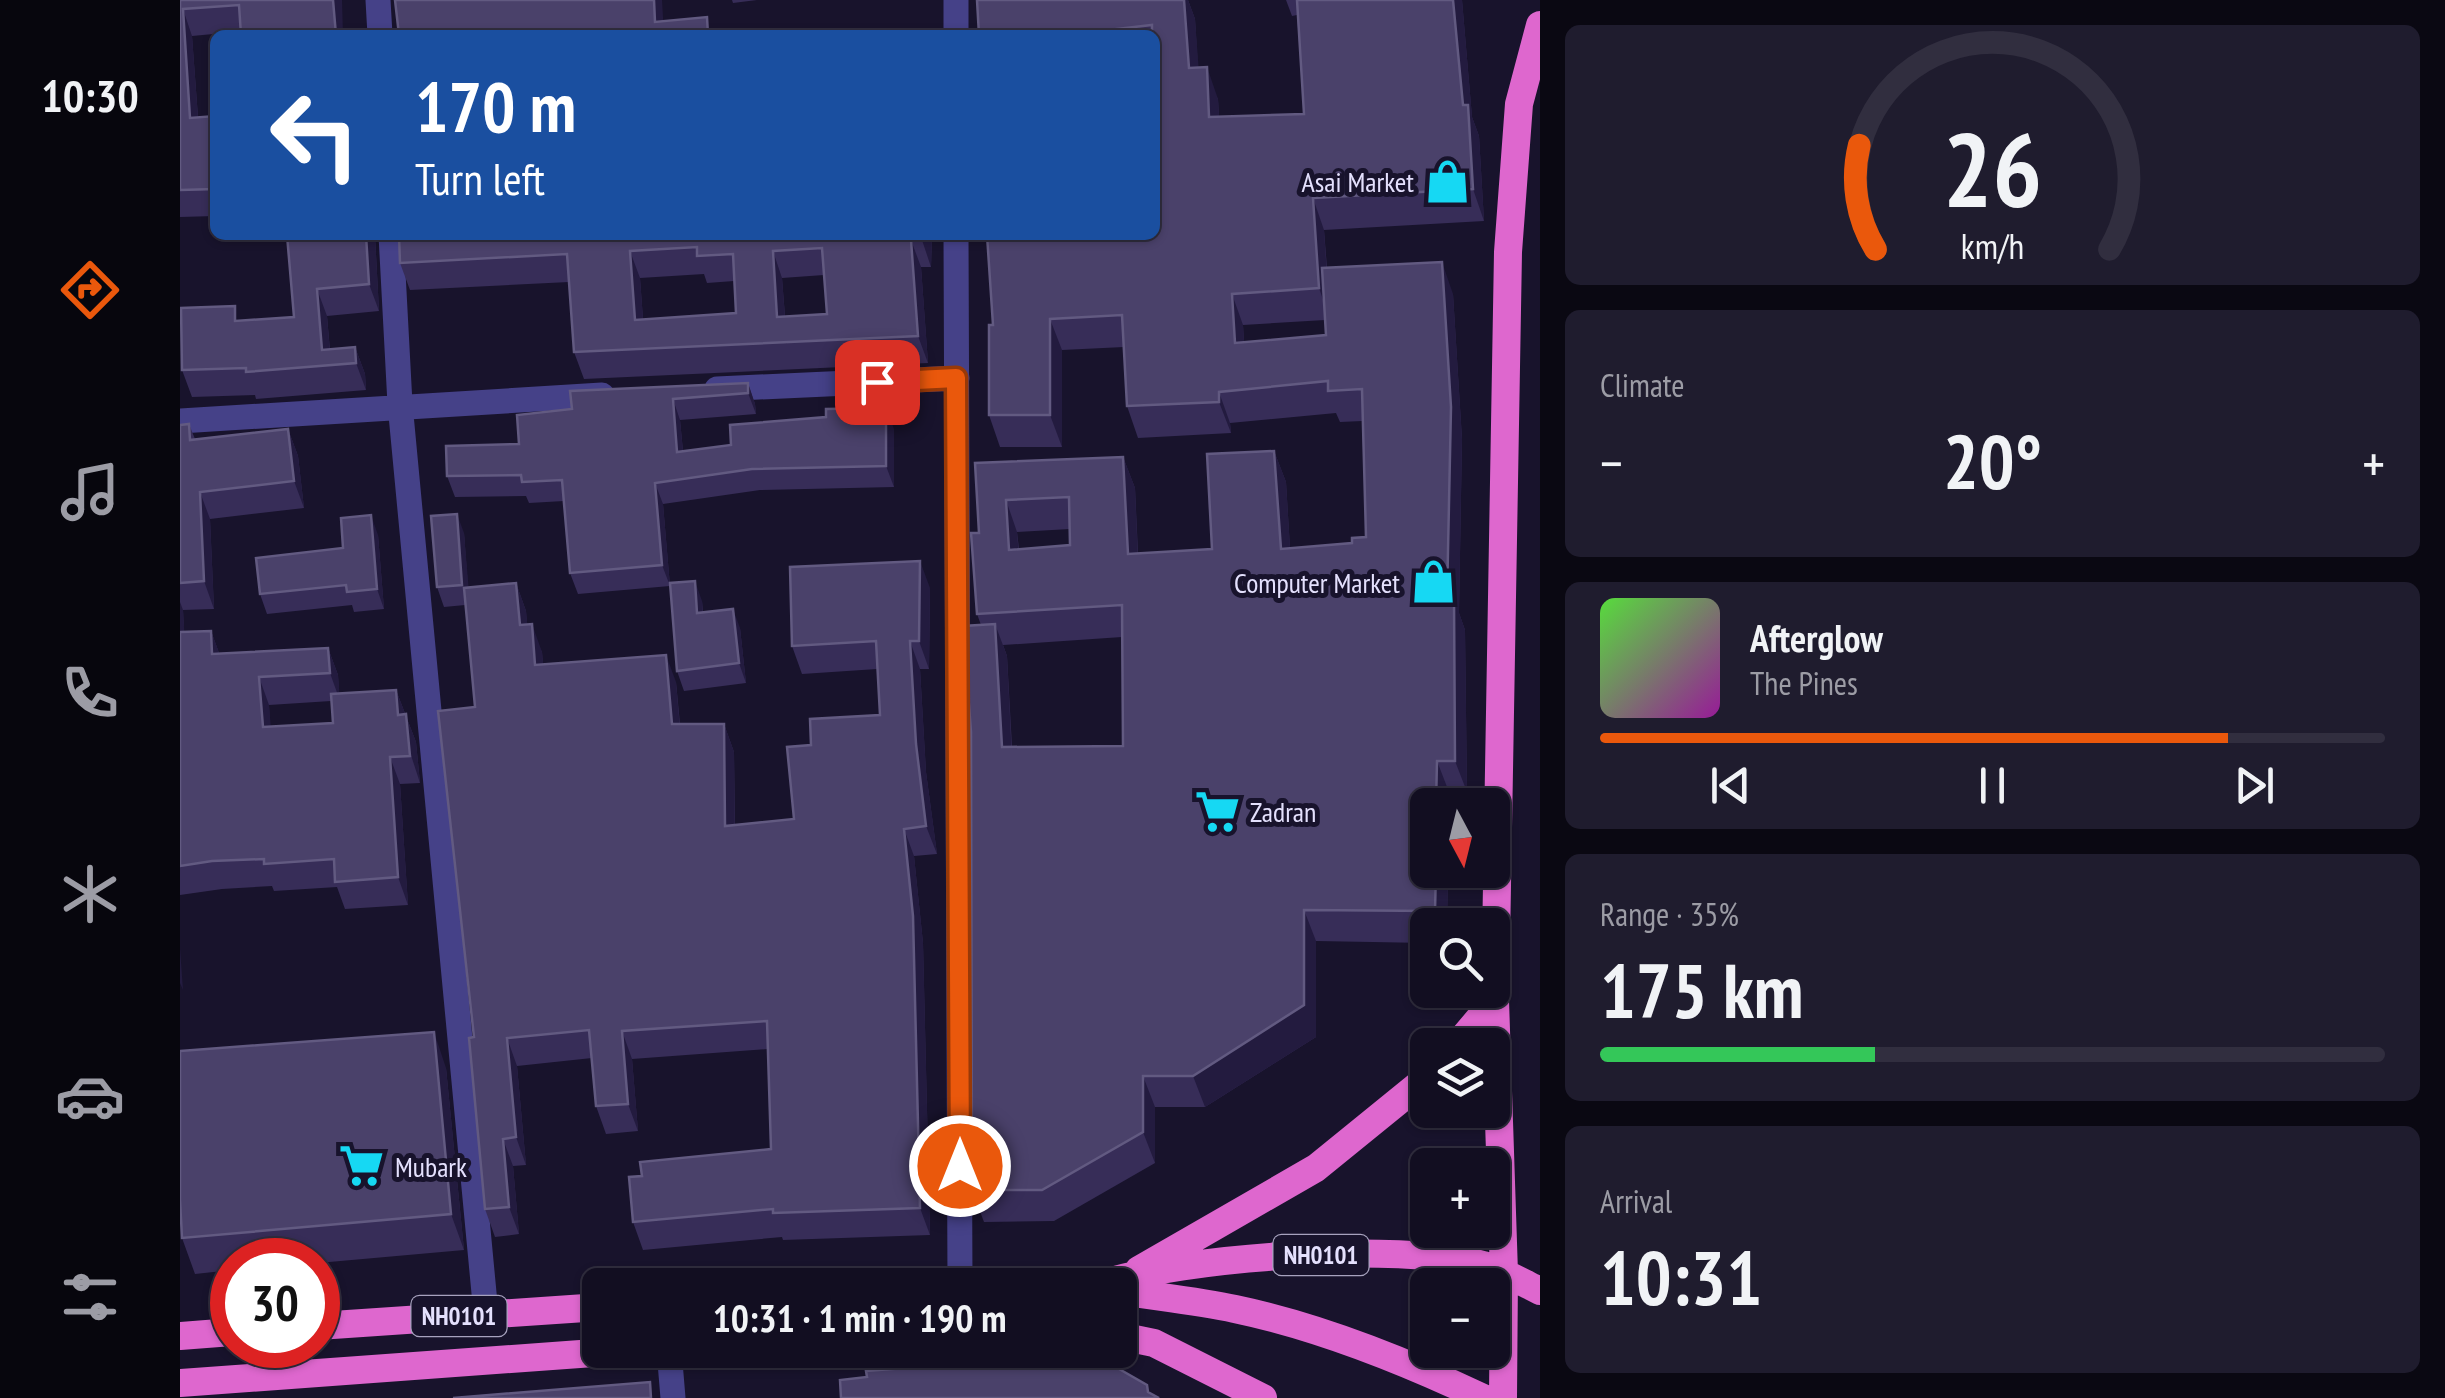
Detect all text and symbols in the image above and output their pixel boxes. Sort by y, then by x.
text: 170 m [415,61,576,151]
text: 10:30 [41,66,139,124]
icon: left [250,70,380,200]
text: 26 [1943,101,2042,236]
text: Turn left [415,149,545,207]
shop icon: Asai Market [1423,157,1471,205]
place label: Asai Market [1302,163,1414,200]
text: km/h [1961,223,2024,269]
icon: directions [55,255,125,325]
pin [835,340,920,425]
icon: arrive [850,355,905,410]
text: Climate [1600,364,1684,406]
text: 20° [1943,413,2042,510]
text: − [1600,427,1623,498]
text: + [2362,427,2385,498]
icon: music [55,457,125,527]
shop icon: Computer Market [1409,558,1457,606]
place label: Computer Market [1234,564,1400,601]
text: Afterglow [1750,613,1883,662]
icon: phone [55,658,125,728]
text: The Pines [1750,662,1858,704]
icon: previous [1703,758,1758,813]
icon: pause [1965,758,2020,813]
icon: next [2227,758,2282,813]
supermarket icon: Zadran [1193,787,1241,835]
north arrow [1410,788,1510,888]
map controls [1410,788,1510,1368]
place label: Zadran [1250,793,1316,830]
icon: climate [55,859,125,929]
text: Range · 35% [1600,893,1739,935]
button: search [1410,908,1510,1008]
text: 175 km [1600,942,1804,1039]
button: layers [1410,1028,1510,1128]
icon: car [55,1061,125,1131]
position arrow [908,1114,1012,1218]
supermarket icon: Mubark [338,1142,386,1190]
place label: Mubark [395,1148,467,1185]
button: + [1410,1148,1510,1248]
text: Arrival [1600,1180,1672,1222]
text: 10:31 [1600,1229,1762,1326]
road number: NH0101 [1274,1235,1368,1275]
speed limit sign: 30 [210,1238,340,1368]
icon: filters [55,1262,125,1332]
button: − [1410,1268,1510,1368]
text: 10:31 · 1 min · 190 m [713,1293,1006,1342]
road number: NH0101 [412,1296,506,1336]

